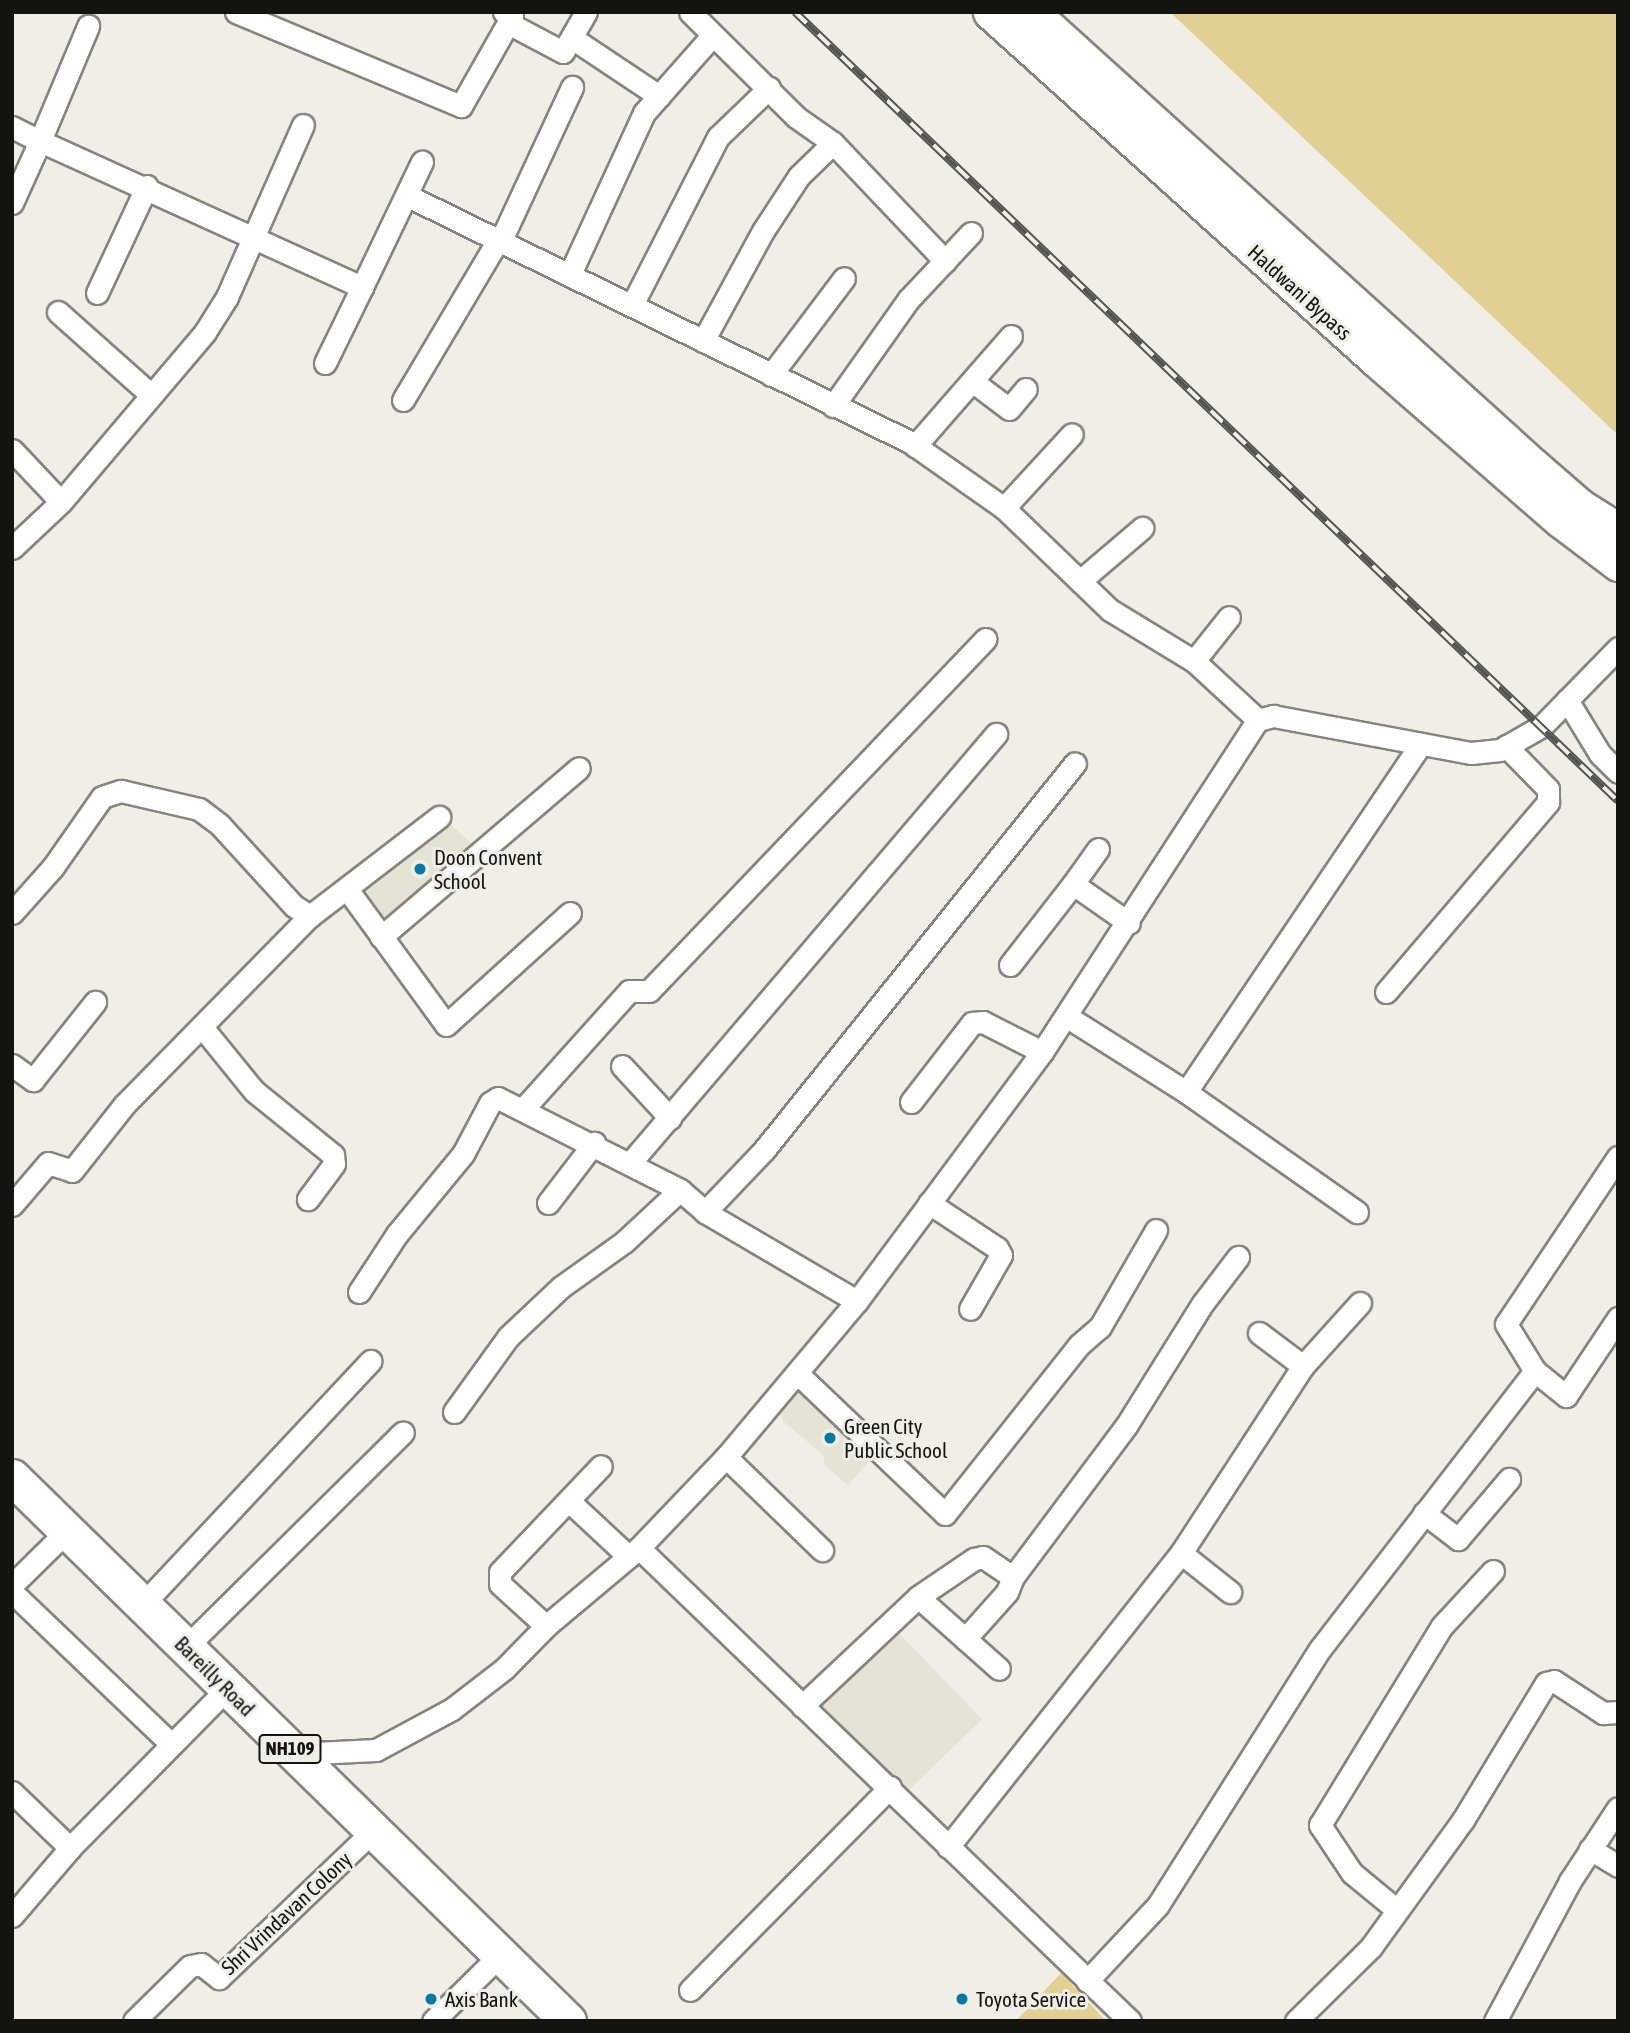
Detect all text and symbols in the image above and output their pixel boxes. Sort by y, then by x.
street label: Haldwani Bypass [1243,239,1357,345]
place label: Doon Convent School [434,844,542,894]
marker: Doon Convent School [412,861,428,877]
place label: Green City Public School [844,1413,948,1463]
marker: Green City Public School [822,1430,838,1446]
street label: Bareilly Road [170,1631,260,1721]
road number: NH109 [257,1734,323,1764]
street label: Shri Vrindavan Colony [216,1846,356,1980]
place label: Axis Bank [445,1986,518,2012]
place label: Toyota Service [976,1986,1086,2012]
marker: Axis Bank [423,1991,439,2007]
marker: Toyota Service [954,1991,970,2007]

